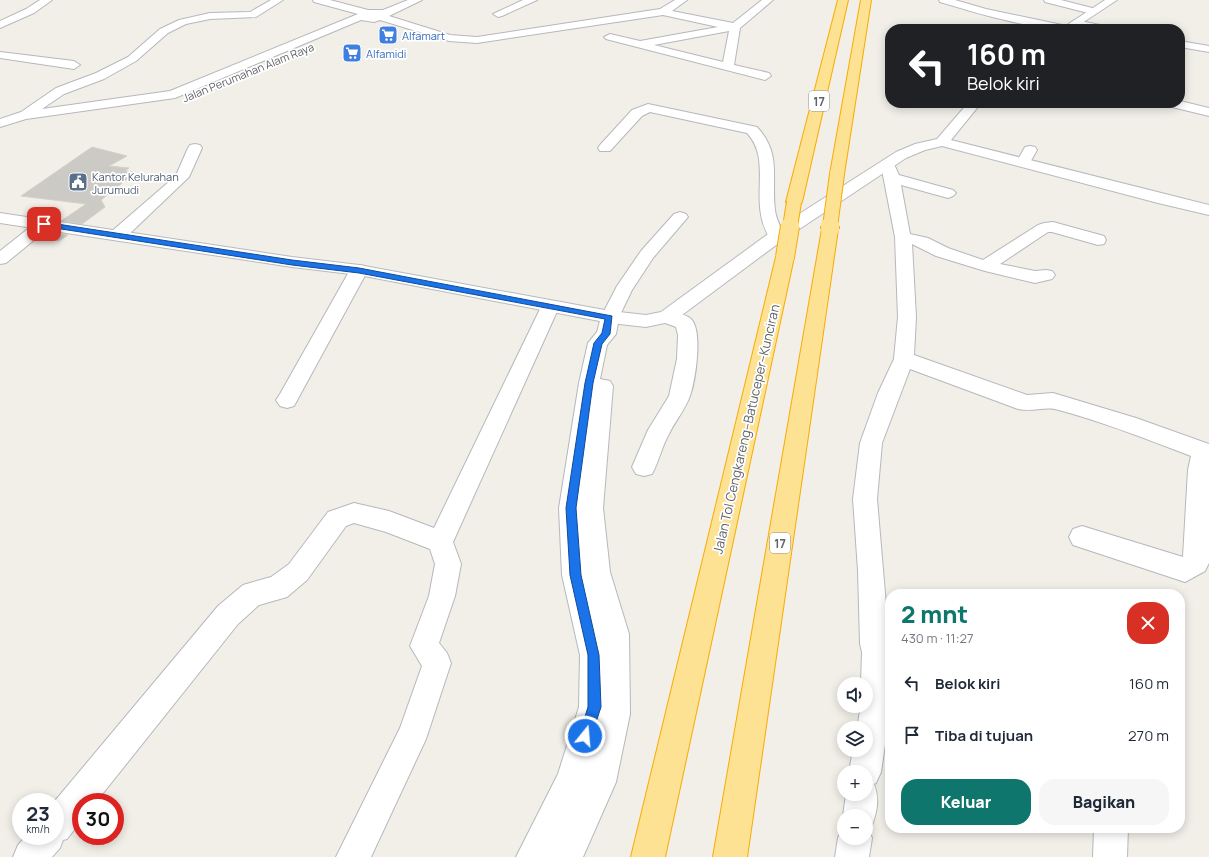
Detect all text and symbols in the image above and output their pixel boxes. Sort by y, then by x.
supermarket icon: Alfamart [377,24,399,46]
place label: Alfamart [402,28,445,43]
text: 160 m [967,35,1046,73]
street label: Jalan Perumahan Alam Raya [180,39,316,105]
icon: left [901,40,953,92]
supermarket icon: Alfamidi [341,42,363,64]
place label: Alfamidi [366,46,406,61]
text: Belok kiri [967,71,1040,95]
road number: 17 [809,91,829,111]
place label: Kantor Kelurahan Jurumudi [92,169,179,197]
public building icon: Kantor Kelurahan Jurumudi [67,171,89,193]
pin [27,207,61,241]
icon: arrive [33,213,55,235]
street label: Jalan Tol Cengkareng–Batuceper–Kunciran [708,302,784,556]
road number: 17 [770,533,790,553]
text: 2 mnt [901,597,968,630]
button: close [1127,602,1169,644]
text: 430 m · 11:27 [901,629,974,647]
icon: left [901,672,923,694]
text: Belok kiri [935,673,1001,694]
text: 160 m [1129,673,1169,694]
map controls [837,677,873,845]
button: sound [837,677,873,713]
position arrow [564,715,606,757]
button: layers [837,721,873,757]
icon: arrive [901,724,923,746]
text: Tiba di tujuan [935,725,1033,746]
text: 270 m [1128,725,1169,746]
button: + [837,765,873,801]
button: Keluar [901,779,1031,825]
button: Bagikan [1039,779,1169,825]
speed limit sign: 30 [72,793,124,845]
text: 23 [26,800,50,827]
button: − [837,809,873,845]
text: km/h [26,822,50,836]

